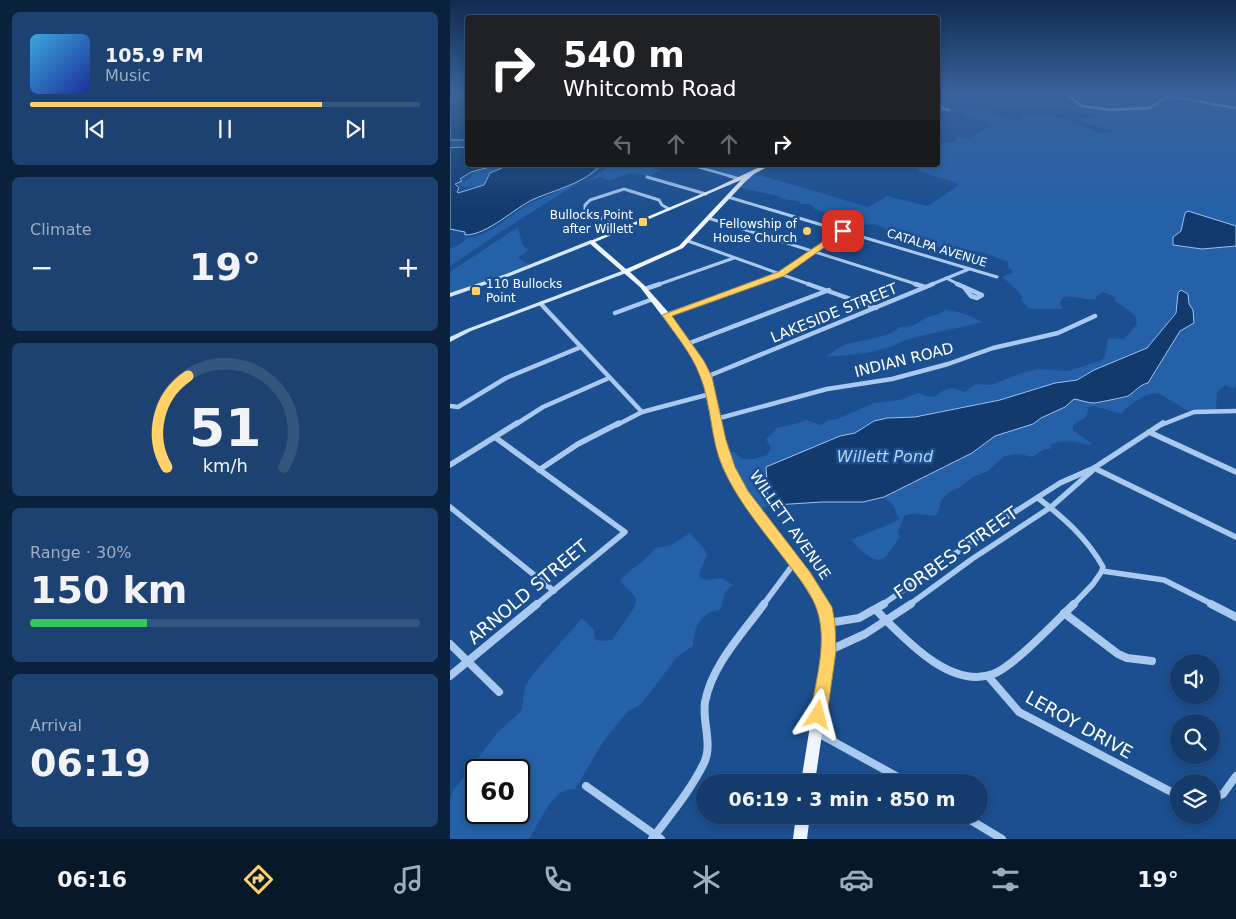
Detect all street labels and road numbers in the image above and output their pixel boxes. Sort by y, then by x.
street label: CATALPA AVENUE [885,226,989,270]
street label: LAKESIDE STREET [768,279,901,347]
street label: INDIAN ROAD [853,339,955,381]
street label: WILLETT AVENUE [746,467,834,583]
street label: FORBES STREET [890,501,1023,603]
street label: ARNOLD STREET [463,534,593,648]
street label: LEROY DRIVE [1022,686,1136,763]

